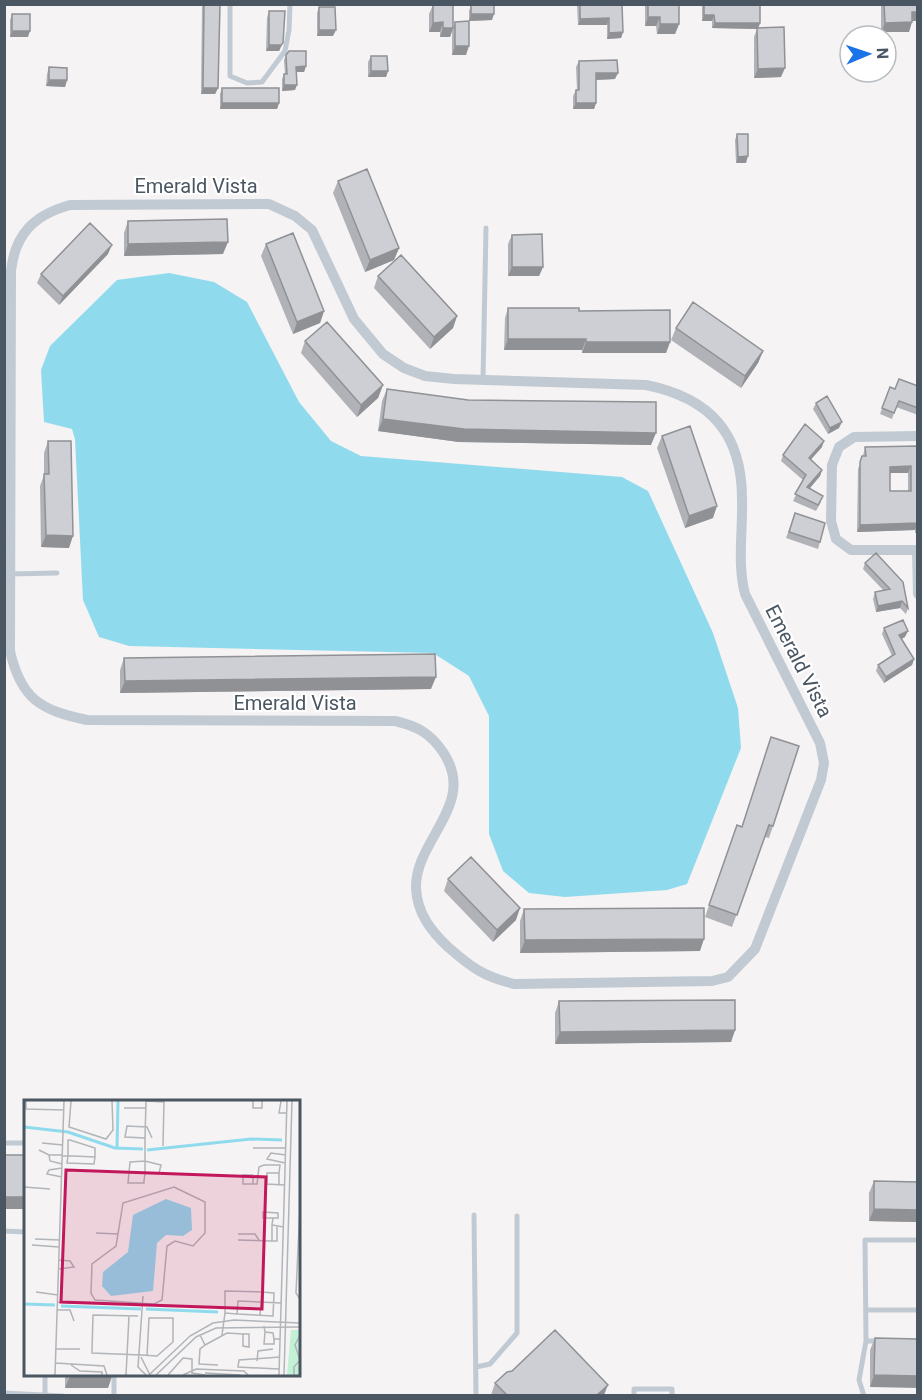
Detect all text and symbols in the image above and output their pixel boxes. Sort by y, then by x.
north arrow [838,24,898,84]
text: N [873,48,892,59]
street label: Emerald Vista [134,174,258,198]
street label: Emerald Vista [760,601,838,721]
street label: Emerald Vista [233,691,357,715]
inset map [24,1100,300,1376]

